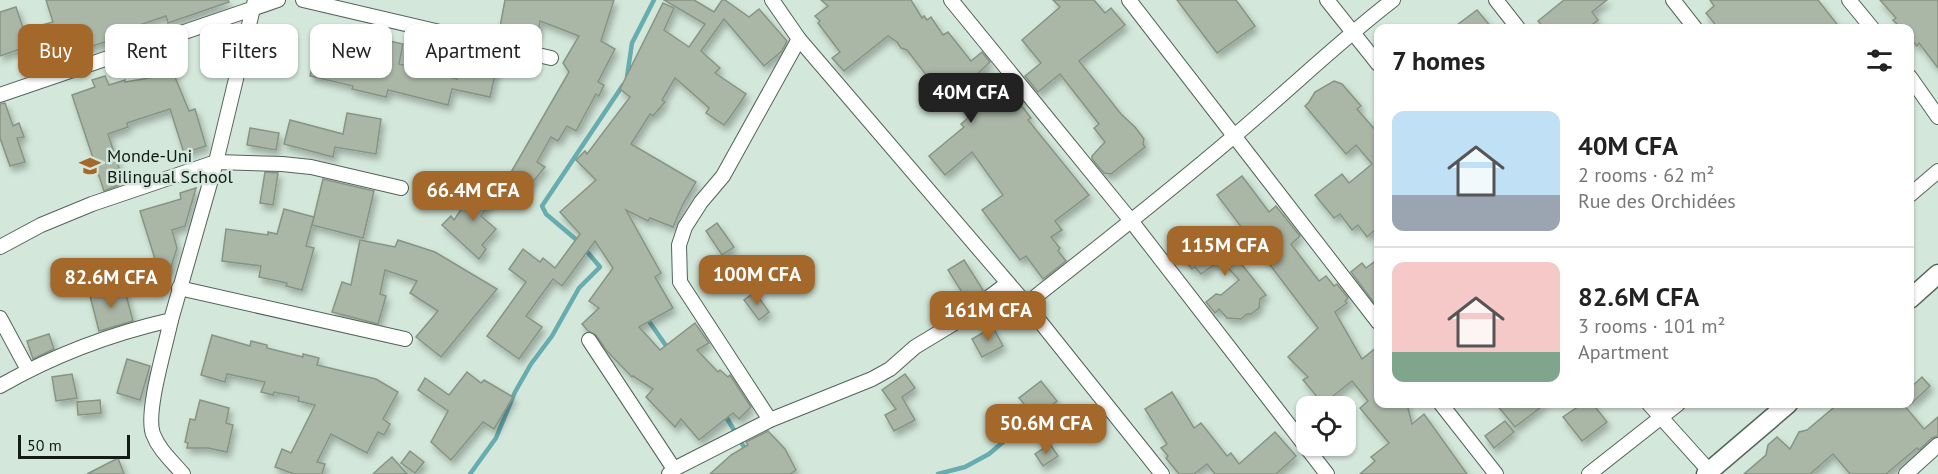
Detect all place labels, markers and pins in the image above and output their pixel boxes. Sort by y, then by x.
pin: 40M CFA [916,73,1026,124]
place label: Monde-Uni Bilingual School [107,144,233,188]
school or university icon: Monde-Uni Bilingual School [78,154,102,178]
pin: 66.4M CFA [404,171,542,222]
pin: 115M CFA [1163,226,1287,277]
pin: 100M CFA [695,255,819,306]
pin: 82.6M CFA [42,258,180,309]
pin: 161M CFA [926,291,1050,342]
pin: 50.6M CFA [977,404,1115,455]

